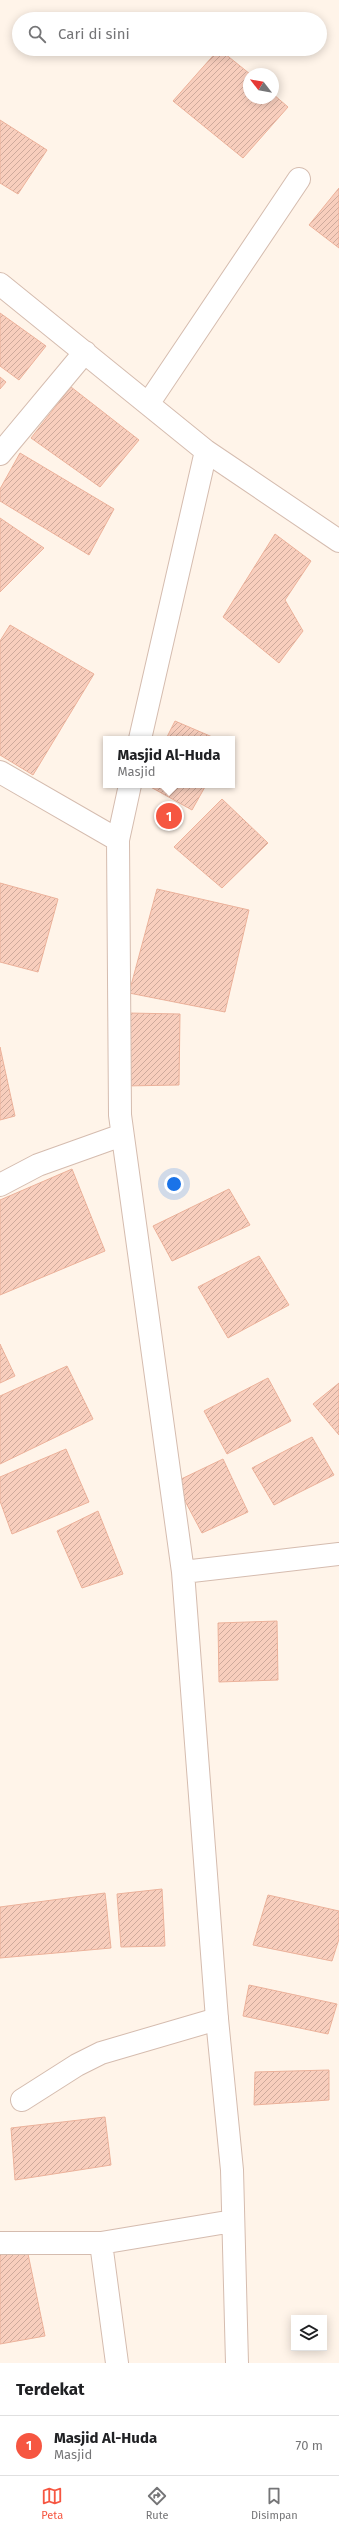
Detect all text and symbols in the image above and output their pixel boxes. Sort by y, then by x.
search box [12,12,327,56]
icon: search [26,23,48,45]
text: Cari di sini [58,25,130,43]
north arrow [243,68,279,104]
popup [103,736,235,788]
text: Masjid Al-Huda [117,746,221,764]
text: Masjid [117,764,156,779]
pin: 1 [156,801,182,831]
your location [164,1174,184,1194]
map controls [291,2315,327,2351]
button: layers [291,2315,327,2351]
text: Terdekat [16,2379,85,2400]
text: Masjid Al-Huda [54,2429,157,2447]
text: 1 [26,2438,32,2453]
text: 70 m [296,2438,323,2453]
text: Masjid [54,2447,92,2462]
tab: Peta [41,2485,63,2522]
tab: Rute [146,2485,169,2522]
tab: Disimpan [251,2485,298,2522]

